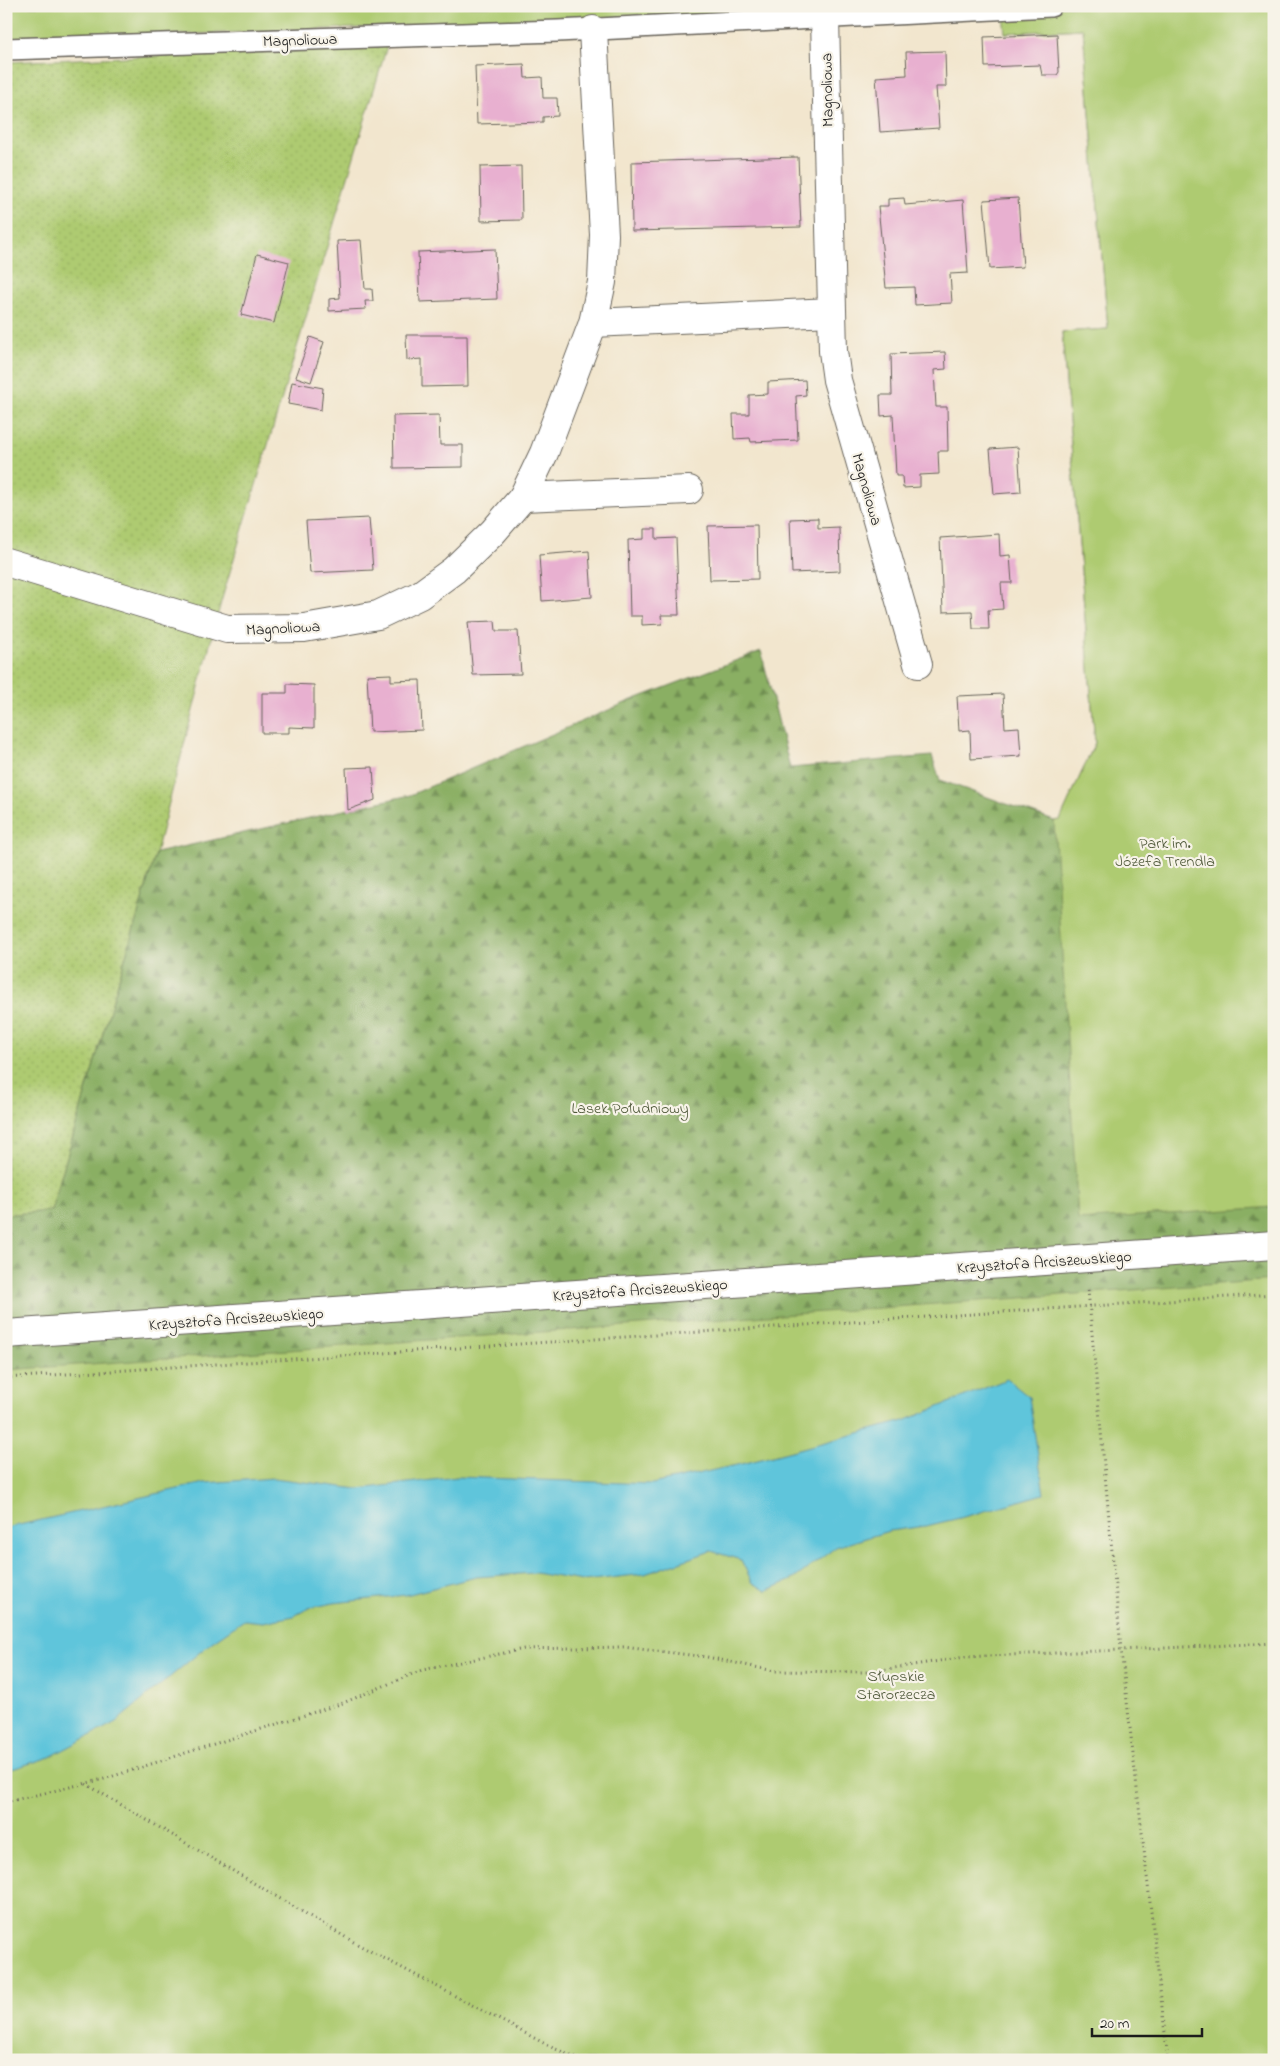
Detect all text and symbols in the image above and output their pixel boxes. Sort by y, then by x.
street label: Magnoliowa [263,28,338,54]
street label: Magnoliowa [815,53,841,127]
street label: Magnoliowa [844,451,888,529]
street label: Magnoliowa [245,615,321,643]
park label: Park im. Józefa Trendla [1115,832,1215,874]
park label: Lasek Południowy [571,1097,689,1121]
street label: Krzysztofa Arciszewskiego [956,1245,1132,1281]
street label: Krzysztofa Arciszewskiego [552,1273,728,1309]
street label: Krzysztofa Arciszewskiego [148,1302,324,1338]
park label: Słupskie Starorzecza [857,1665,935,1707]
scale bar [1092,2006,1202,2038]
text: 20 m [1100,2013,1130,2035]

